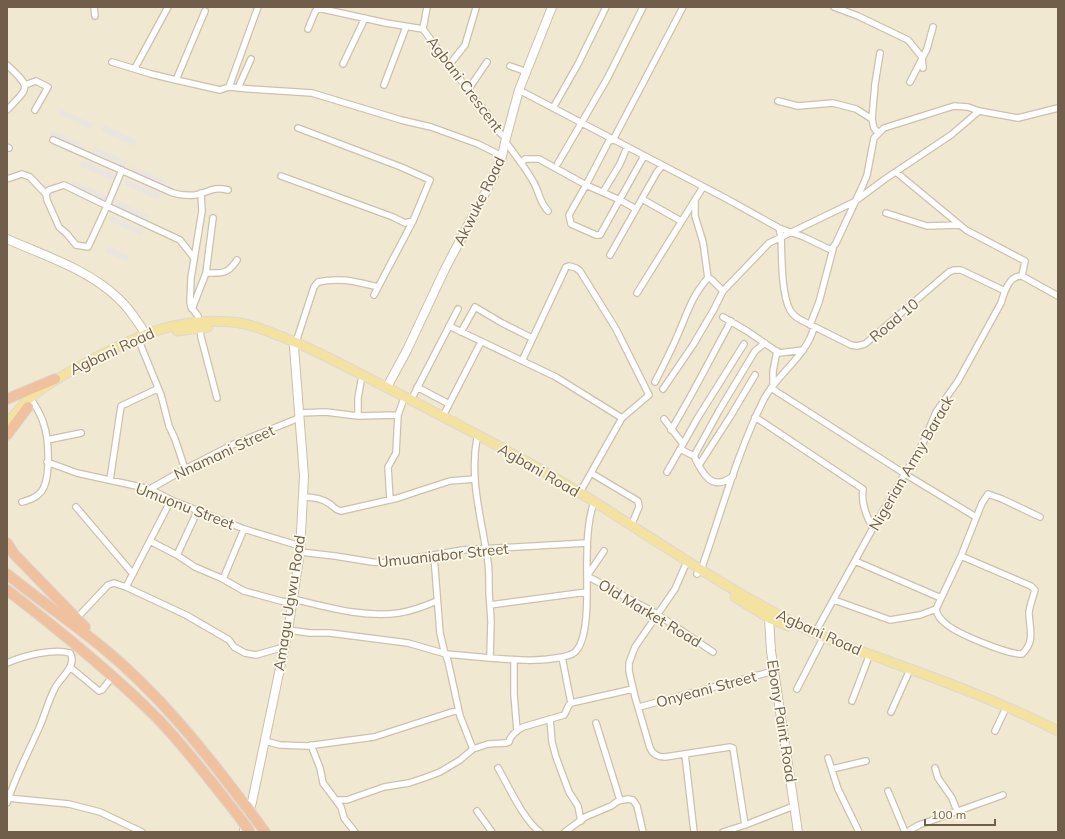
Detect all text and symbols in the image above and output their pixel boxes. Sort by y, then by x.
street label: Agbani Crescent [423,32,507,136]
street label: Akwuke Road [449,153,509,249]
street label: Road 10 [865,294,923,346]
street label: Agbani Road [67,323,157,379]
street label: Nigerian Army Barack [865,392,958,534]
street label: Nnamani Street [171,420,277,484]
street label: Agbani Road [495,439,583,501]
street label: Umuonu Street [133,478,237,534]
street label: Amagu Ugwu Road [269,534,309,672]
street label: Umuaniabor Street [377,539,509,571]
street label: Old Market Road [595,575,705,651]
street label: Agbani Road [774,605,864,659]
street label: Ebony Paint Road [763,658,801,784]
street label: Onyeani Street [654,666,758,712]
scale bar [925,801,995,827]
text: 100 m [931,807,966,822]

